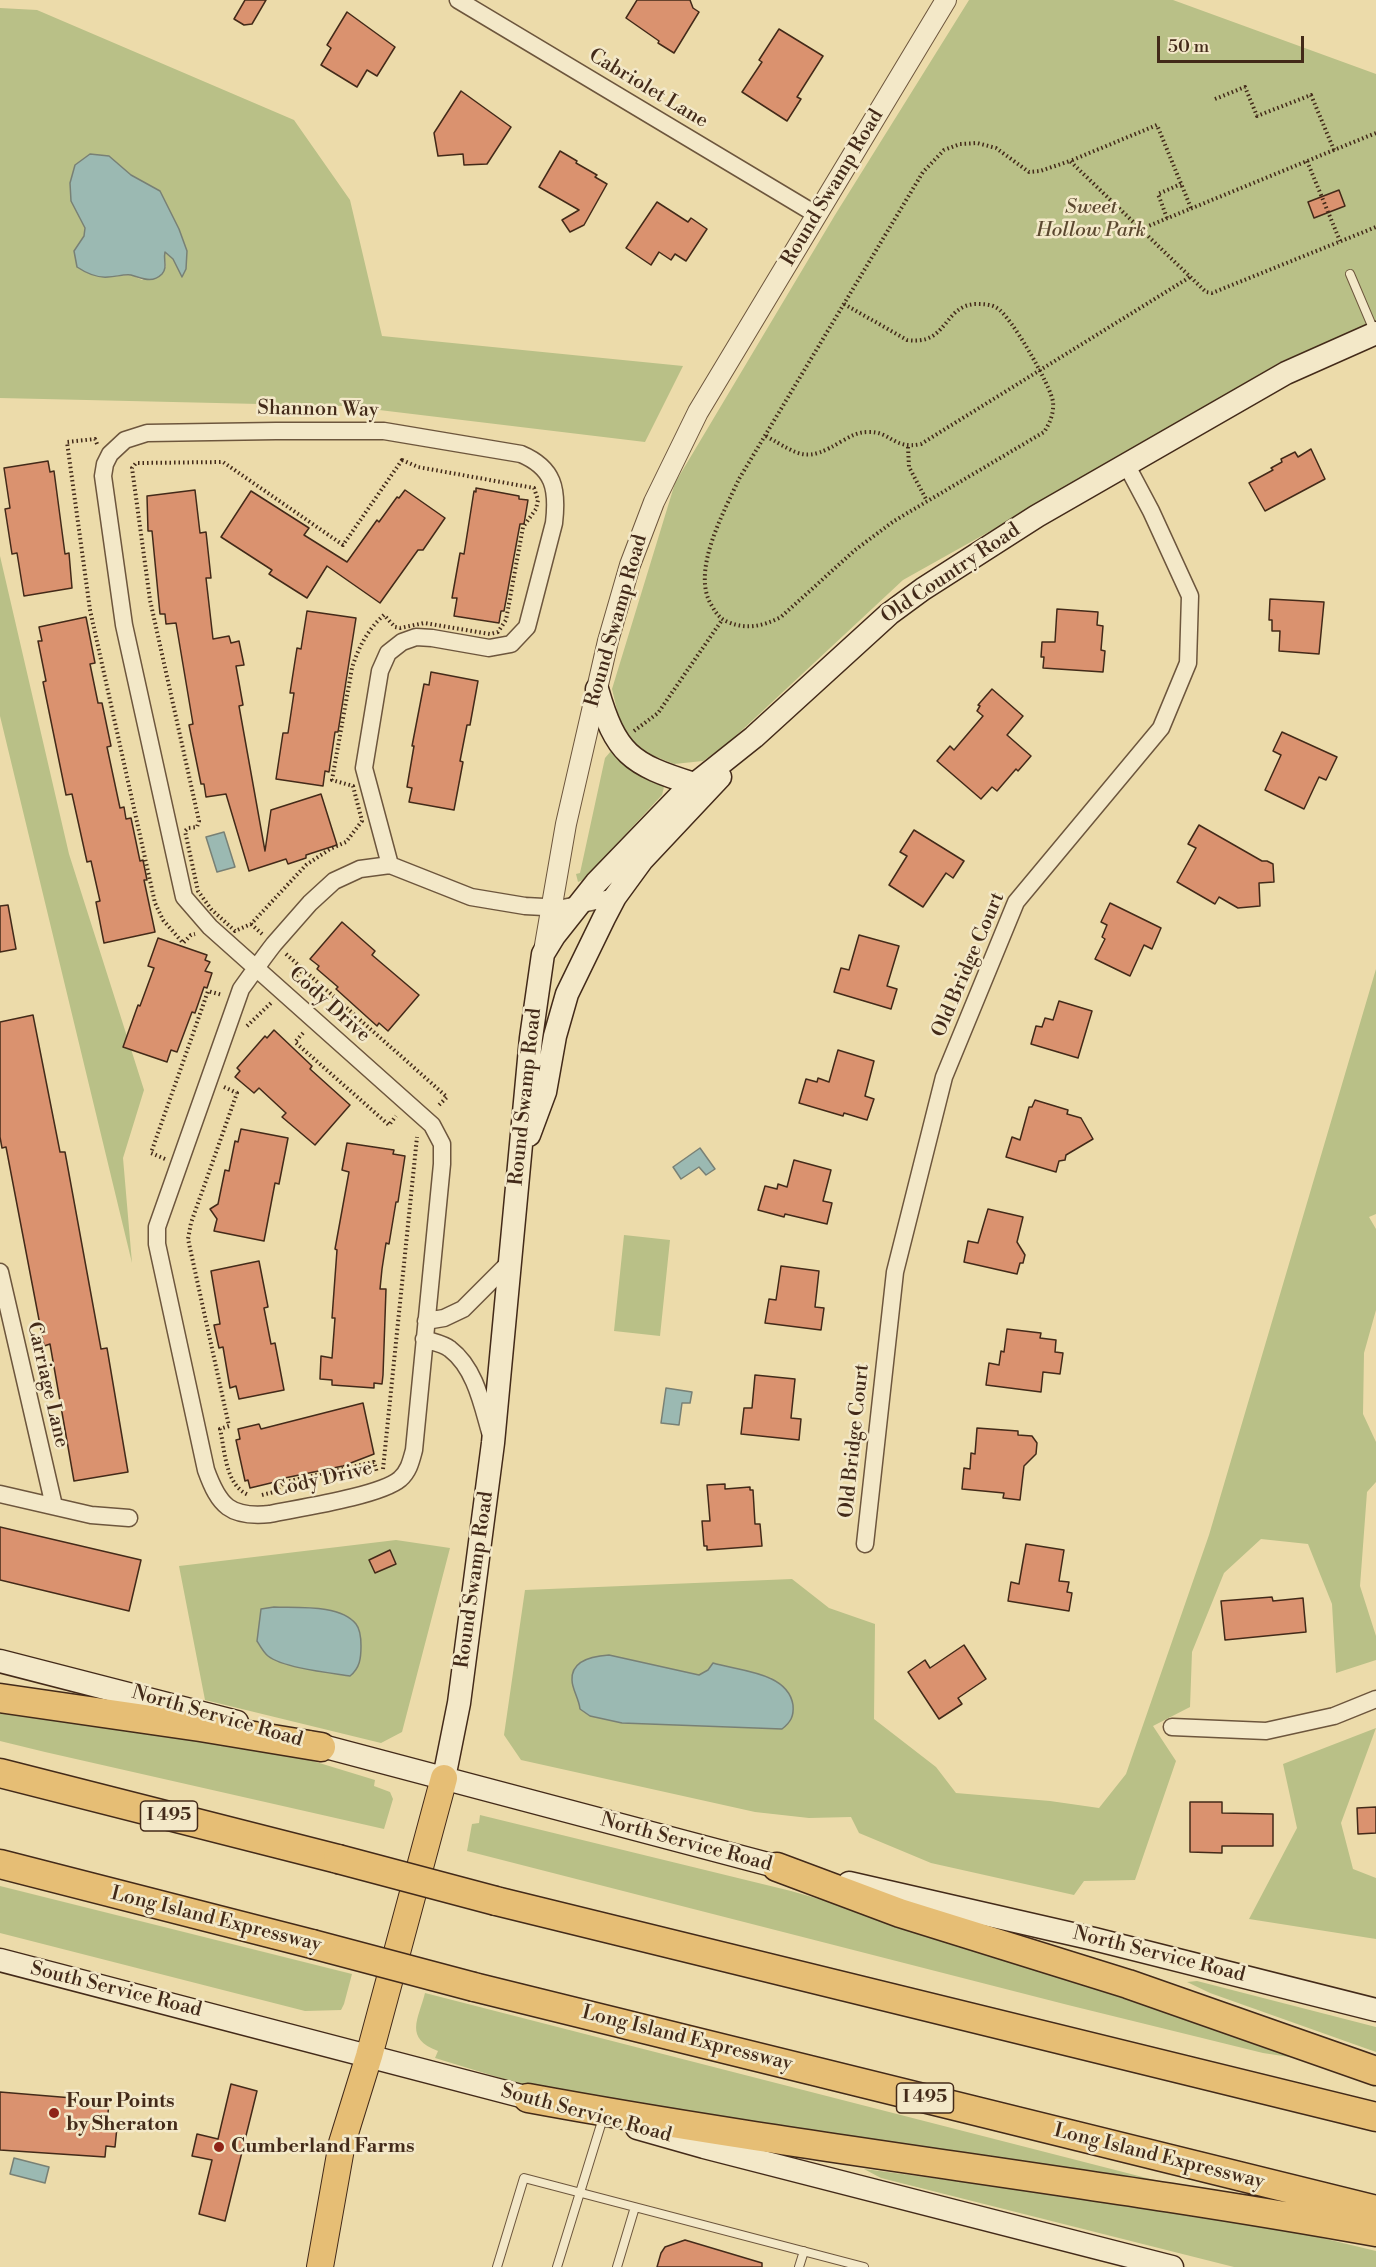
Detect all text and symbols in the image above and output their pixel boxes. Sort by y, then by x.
scale bar [1160,24,1307,62]
text: 50 m [1168,35,1209,58]
street label: Cabriolet Lane [584,44,712,134]
street label: Round Swamp Road [777,105,889,271]
park label: Sweet Hollow Park [1036,196,1146,243]
street label: Shannon Way [257,397,379,423]
street label: Old Country Road [877,519,1025,629]
street label: Round Swamp Road [581,532,653,710]
street label: Old Bridge Court [928,889,1010,1041]
street label: Cody Drive [283,962,375,1048]
street label: Round Swamp Road [505,1007,547,1187]
street label: Carriage Lane [21,1320,73,1450]
street label: Old Bridge Court [835,1363,875,1519]
street label: Cody Drive [271,1457,375,1503]
street label: Round Swamp Road [451,1490,499,1670]
street label: North Service Road [129,1681,305,1753]
road number: I 495 [140,1801,198,1831]
street label: North Service Road [598,1809,774,1877]
street label: Long Island Expressway [108,1882,324,1958]
street label: North Service Road [1070,1922,1248,1988]
street label: South Service Road [28,1957,204,2023]
street label: Long Island Expressway [579,2001,795,2077]
street label: South Service Road [498,2080,674,2148]
road number: I 495 [896,2083,954,2113]
place label: Four Points by Sheraton [66,2090,178,2137]
marker: Four Points by Sheraton [47,2106,61,2120]
street label: Long Island Expressway [1051,2119,1267,2195]
place label: Cumberland Farms [231,2135,415,2159]
marker: Cumberland Farms [212,2140,226,2154]

